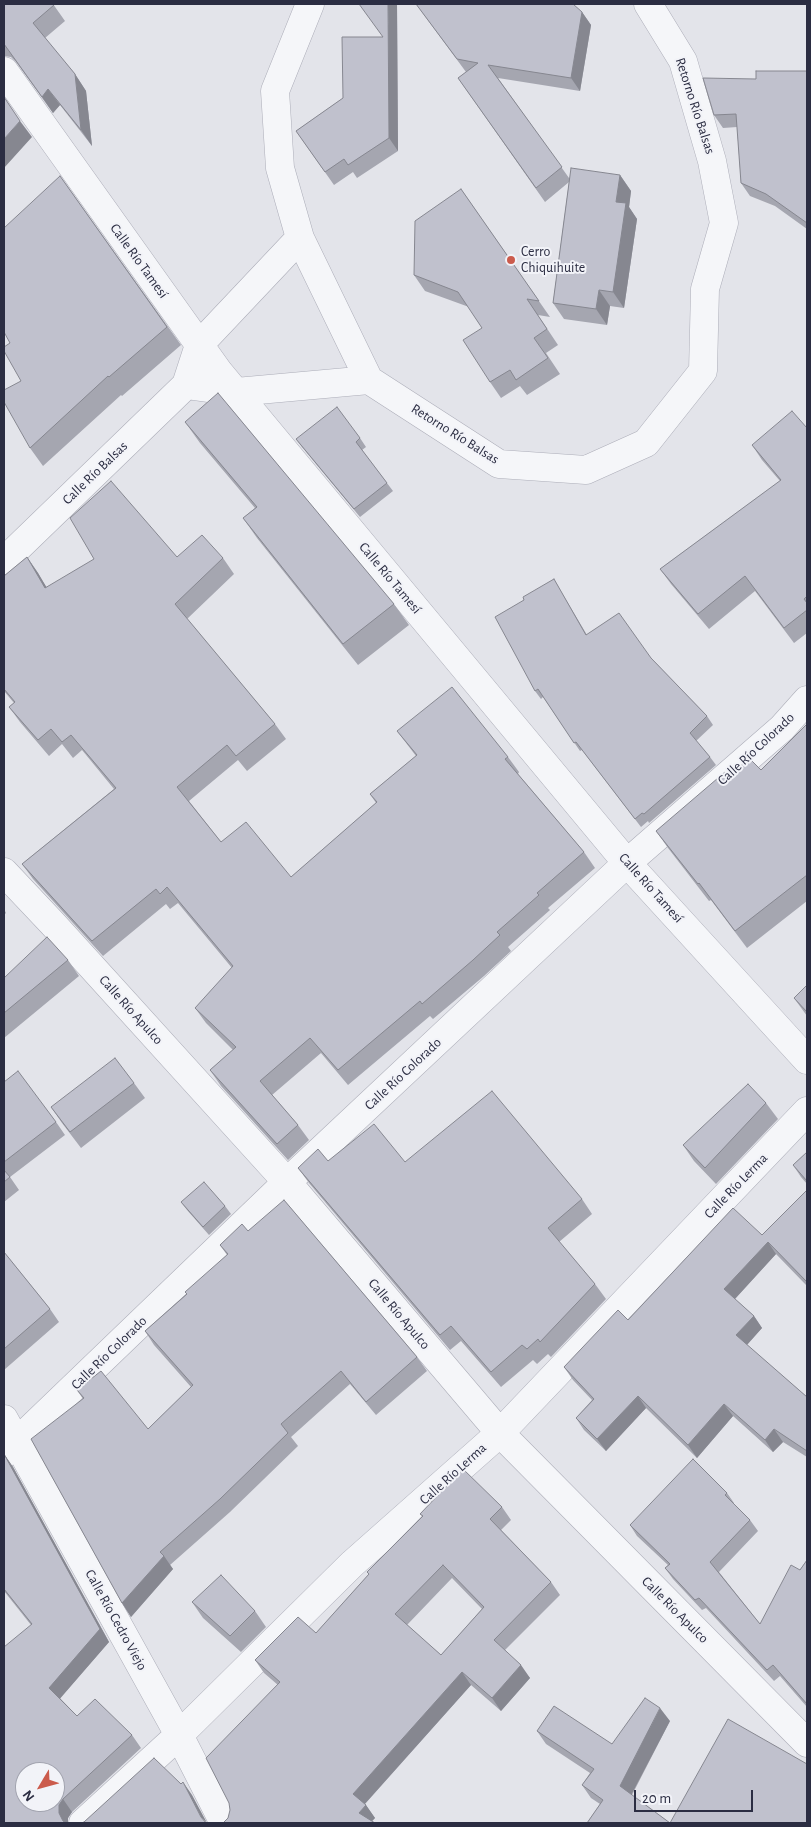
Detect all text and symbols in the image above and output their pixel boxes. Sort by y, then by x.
street label: Retorno Río Balsas [672,56,718,156]
street label: Calle Río Tamesí [106,220,172,302]
place label: Cerro Chiquihuite [521,244,585,276]
marker: Cerro Chiquihuite [505,254,517,266]
street label: Retorno Río Balsas [408,400,502,468]
street label: Calle Río Balsas [59,438,131,508]
street label: Calle Río Tamesí [355,539,425,617]
street label: Calle Río Colorado [714,709,798,789]
street label: Calle Río Tamesí [615,850,687,926]
street label: Calle Río Apulco [95,972,167,1048]
street label: Calle Río Colorado [361,1034,445,1114]
street label: Calle Río Lerma [701,1150,771,1222]
street label: Calle Río Apulco [364,1275,434,1353]
street label: Calle Río Colorado [68,1313,150,1393]
street label: Calle Río Lerma [416,1440,490,1508]
street label: Calle Río Cedro Viejo [81,1567,151,1673]
street label: Calle Río Apulco [638,1573,712,1647]
north arrow [15,1762,65,1812]
scale bar [636,1780,755,1812]
text: N [20,1787,37,1804]
text: 20 m [642,1791,671,1806]

